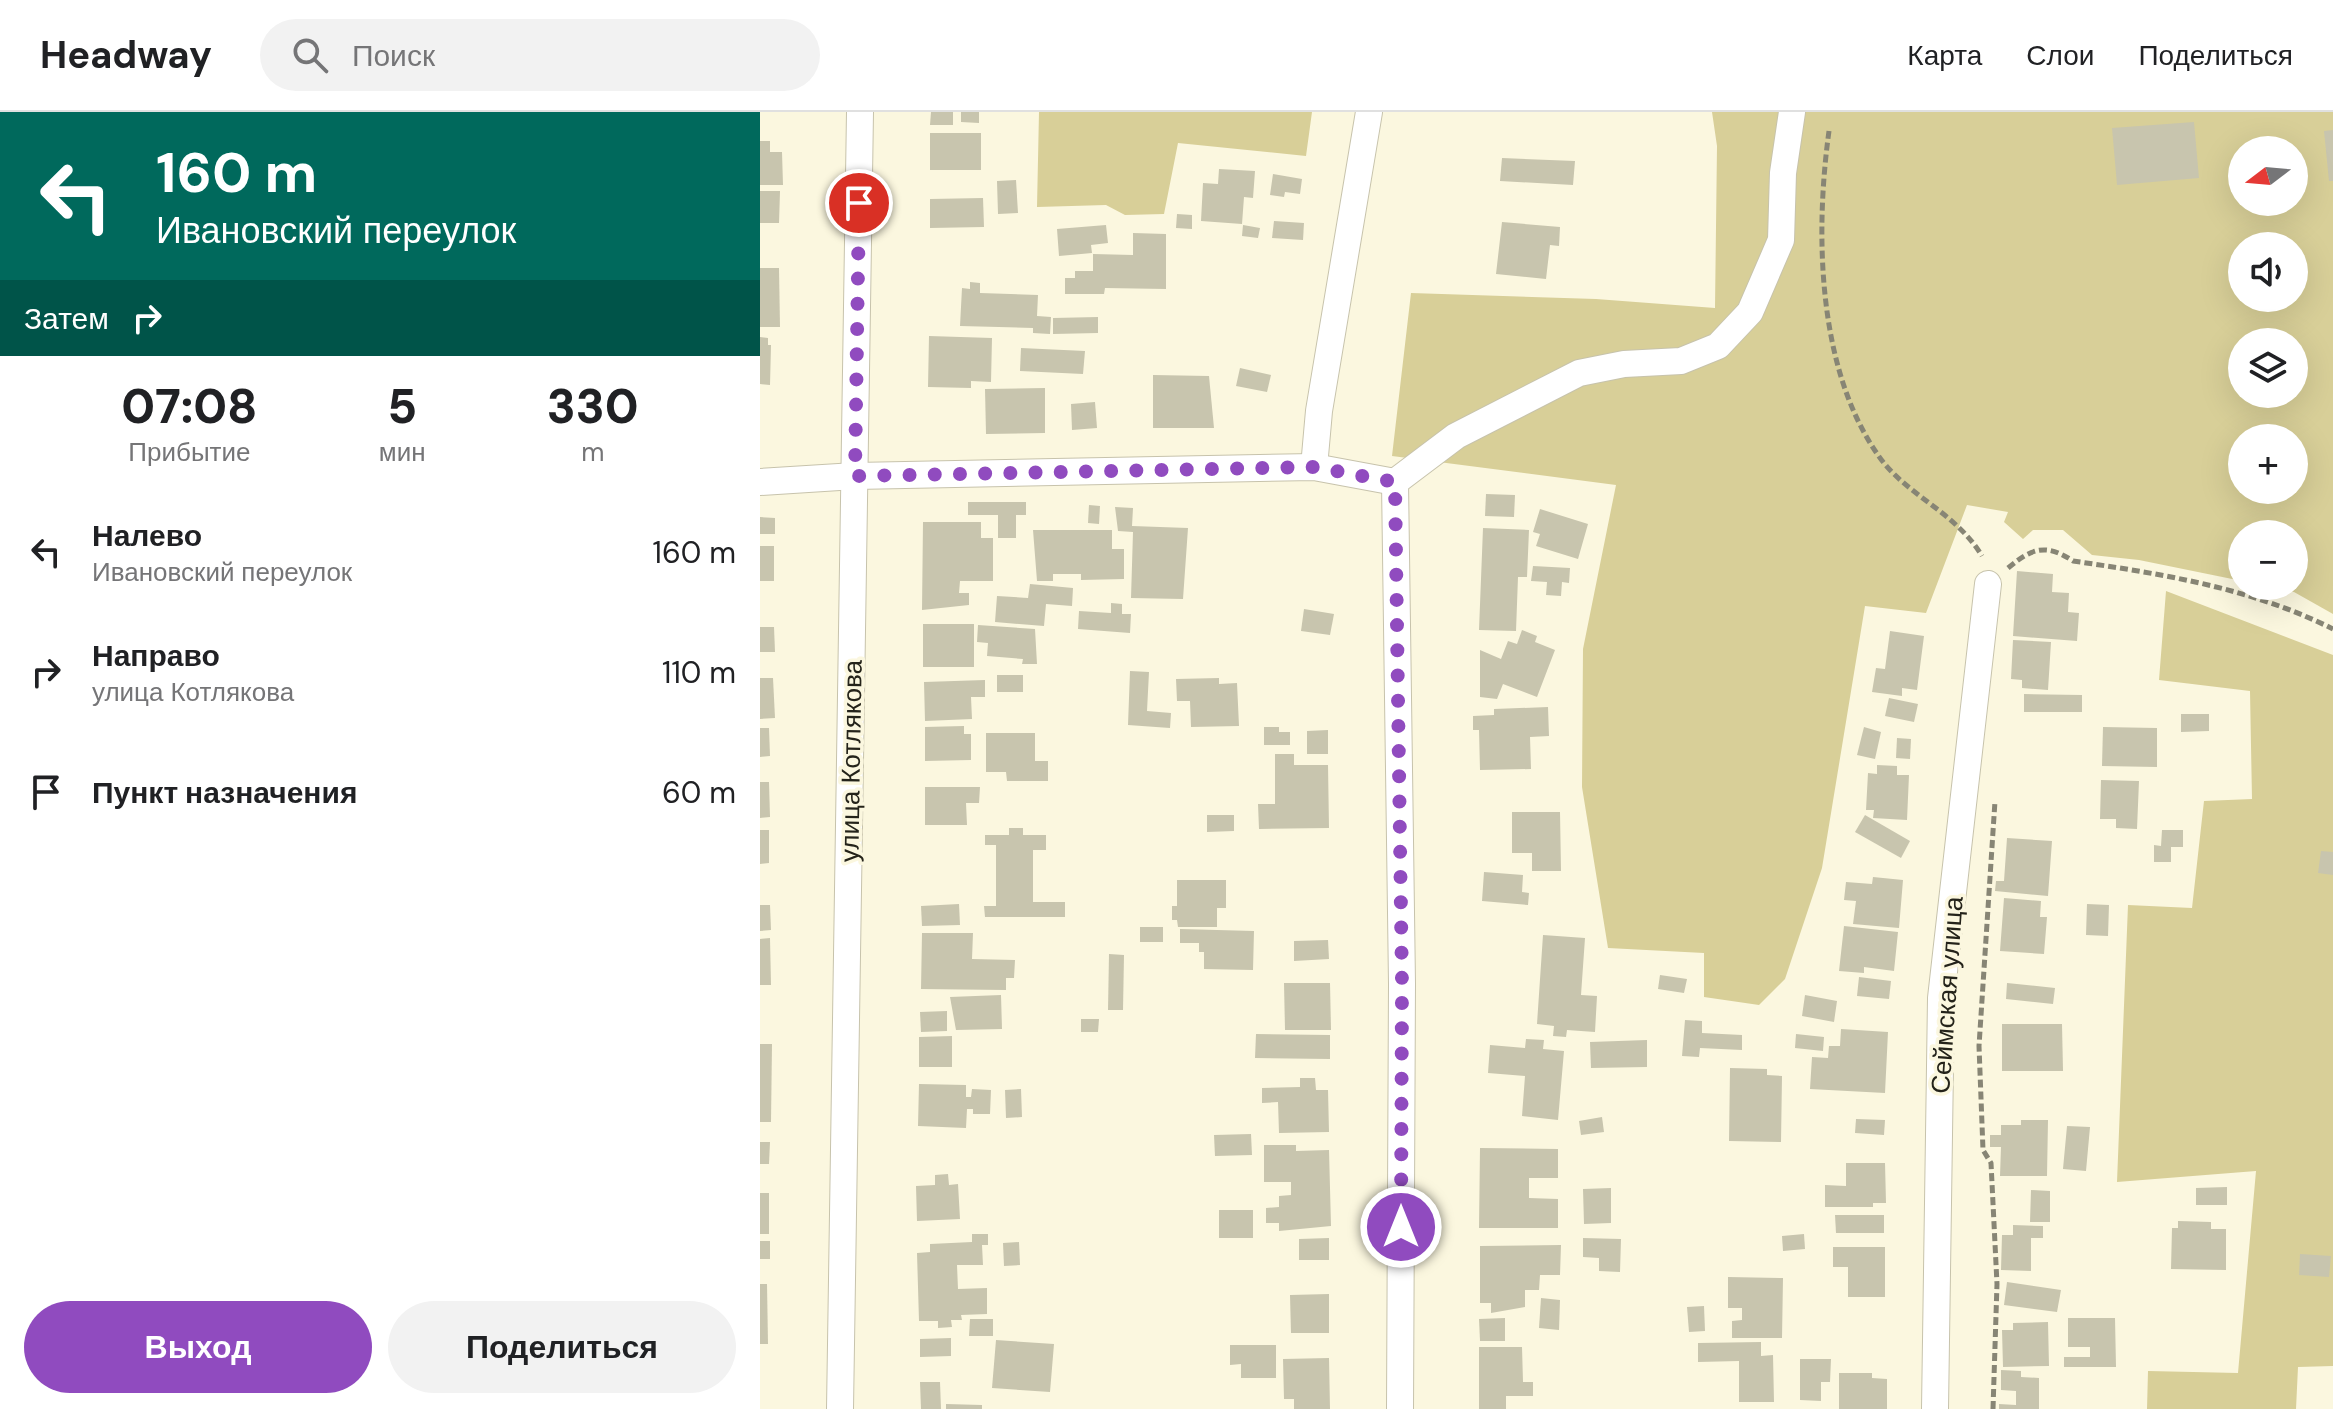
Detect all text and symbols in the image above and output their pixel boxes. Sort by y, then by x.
search box [260,19,820,91]
text: Headway [40,30,212,80]
icon: search [288,33,332,77]
text: Поиск [352,36,435,75]
text: Карта [1907,37,1982,74]
text: Слои [2026,37,2094,74]
text: Поделиться [2138,37,2293,74]
text: 160 m [156,136,317,209]
north arrow [2228,136,2308,216]
map controls [2228,136,2308,600]
icon: left [24,144,128,248]
pin [825,169,893,237]
icon: arrive [837,181,881,225]
text: Ивановский переулок [156,207,516,254]
button: sound [2228,232,2308,312]
icon: right [125,296,169,340]
text: Затем [24,299,109,338]
button: layers [2228,328,2308,408]
text: 07:08 [121,375,258,438]
text: 5 [387,375,417,438]
text: 330 [547,375,639,438]
button: + [2228,424,2308,504]
text: Прибытие [128,435,250,469]
text: мин [379,435,426,469]
text: m [581,435,604,469]
text: Налево [92,516,202,555]
button: − [2228,520,2308,600]
icon: left [24,530,68,574]
text: 160 m [653,533,736,572]
text: Ивановский переулок [92,555,352,589]
text: Направо [92,636,220,675]
icon: right [24,650,68,694]
text: 110 m [662,653,736,692]
street label: улица Котлякова [832,659,870,862]
text: улица Котлякова [92,675,294,709]
icon: arrive [24,770,68,814]
text: Пункт назначения [92,773,357,812]
text: 60 m [662,773,736,812]
street label: Сеймская улица [1923,895,1971,1095]
position arrow [1359,1185,1443,1269]
button: Выход [24,1301,372,1393]
button: Поделиться [388,1301,736,1393]

